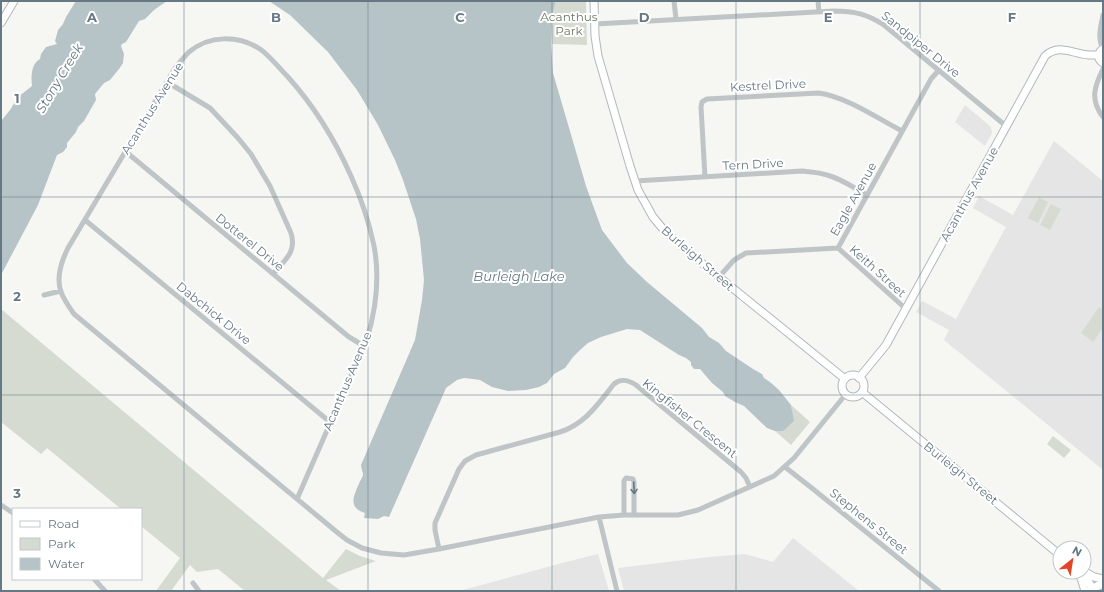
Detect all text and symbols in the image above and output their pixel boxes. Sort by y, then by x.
street label: Sandpiper Drive [879,8,963,80]
text: A [86,9,98,25]
text: B [271,9,281,25]
text: C [455,9,465,25]
park label: Acanthus Park [540,9,598,38]
text: D [639,9,650,25]
text: E [824,9,833,25]
text: F [1008,9,1016,25]
water label: Stony Creek [32,39,87,116]
street label: Acanthus Avenue [118,59,186,157]
street label: Kestrel Drive [730,76,806,94]
text: 1 [14,90,20,106]
street label: Acanthus Avenue [937,144,1001,244]
street label: Tern Drive [722,155,784,173]
street label: Eagle Avenue [827,159,879,239]
street label: Dotterel Drive [213,210,287,274]
street label: Burleigh Street [659,222,737,294]
street label: Keith Street [847,242,910,300]
water label: Burleigh Lake [473,268,565,284]
street label: Dabchick Drive [174,278,254,348]
text: 2 [13,288,21,304]
street label: Acanthus Avenue [319,329,375,433]
street label: Kingfisher Crescent [640,375,741,461]
street label: Burleigh Street [921,438,1001,508]
one-way arrow [630,481,638,494]
text: 3 [12,485,21,501]
street label: Stephens Street [827,485,911,557]
legend [12,508,142,580]
text: Road [48,516,79,531]
text: Park [48,536,76,551]
north arrow [1052,540,1092,580]
text: N [1070,543,1084,560]
text: Water [48,556,85,571]

